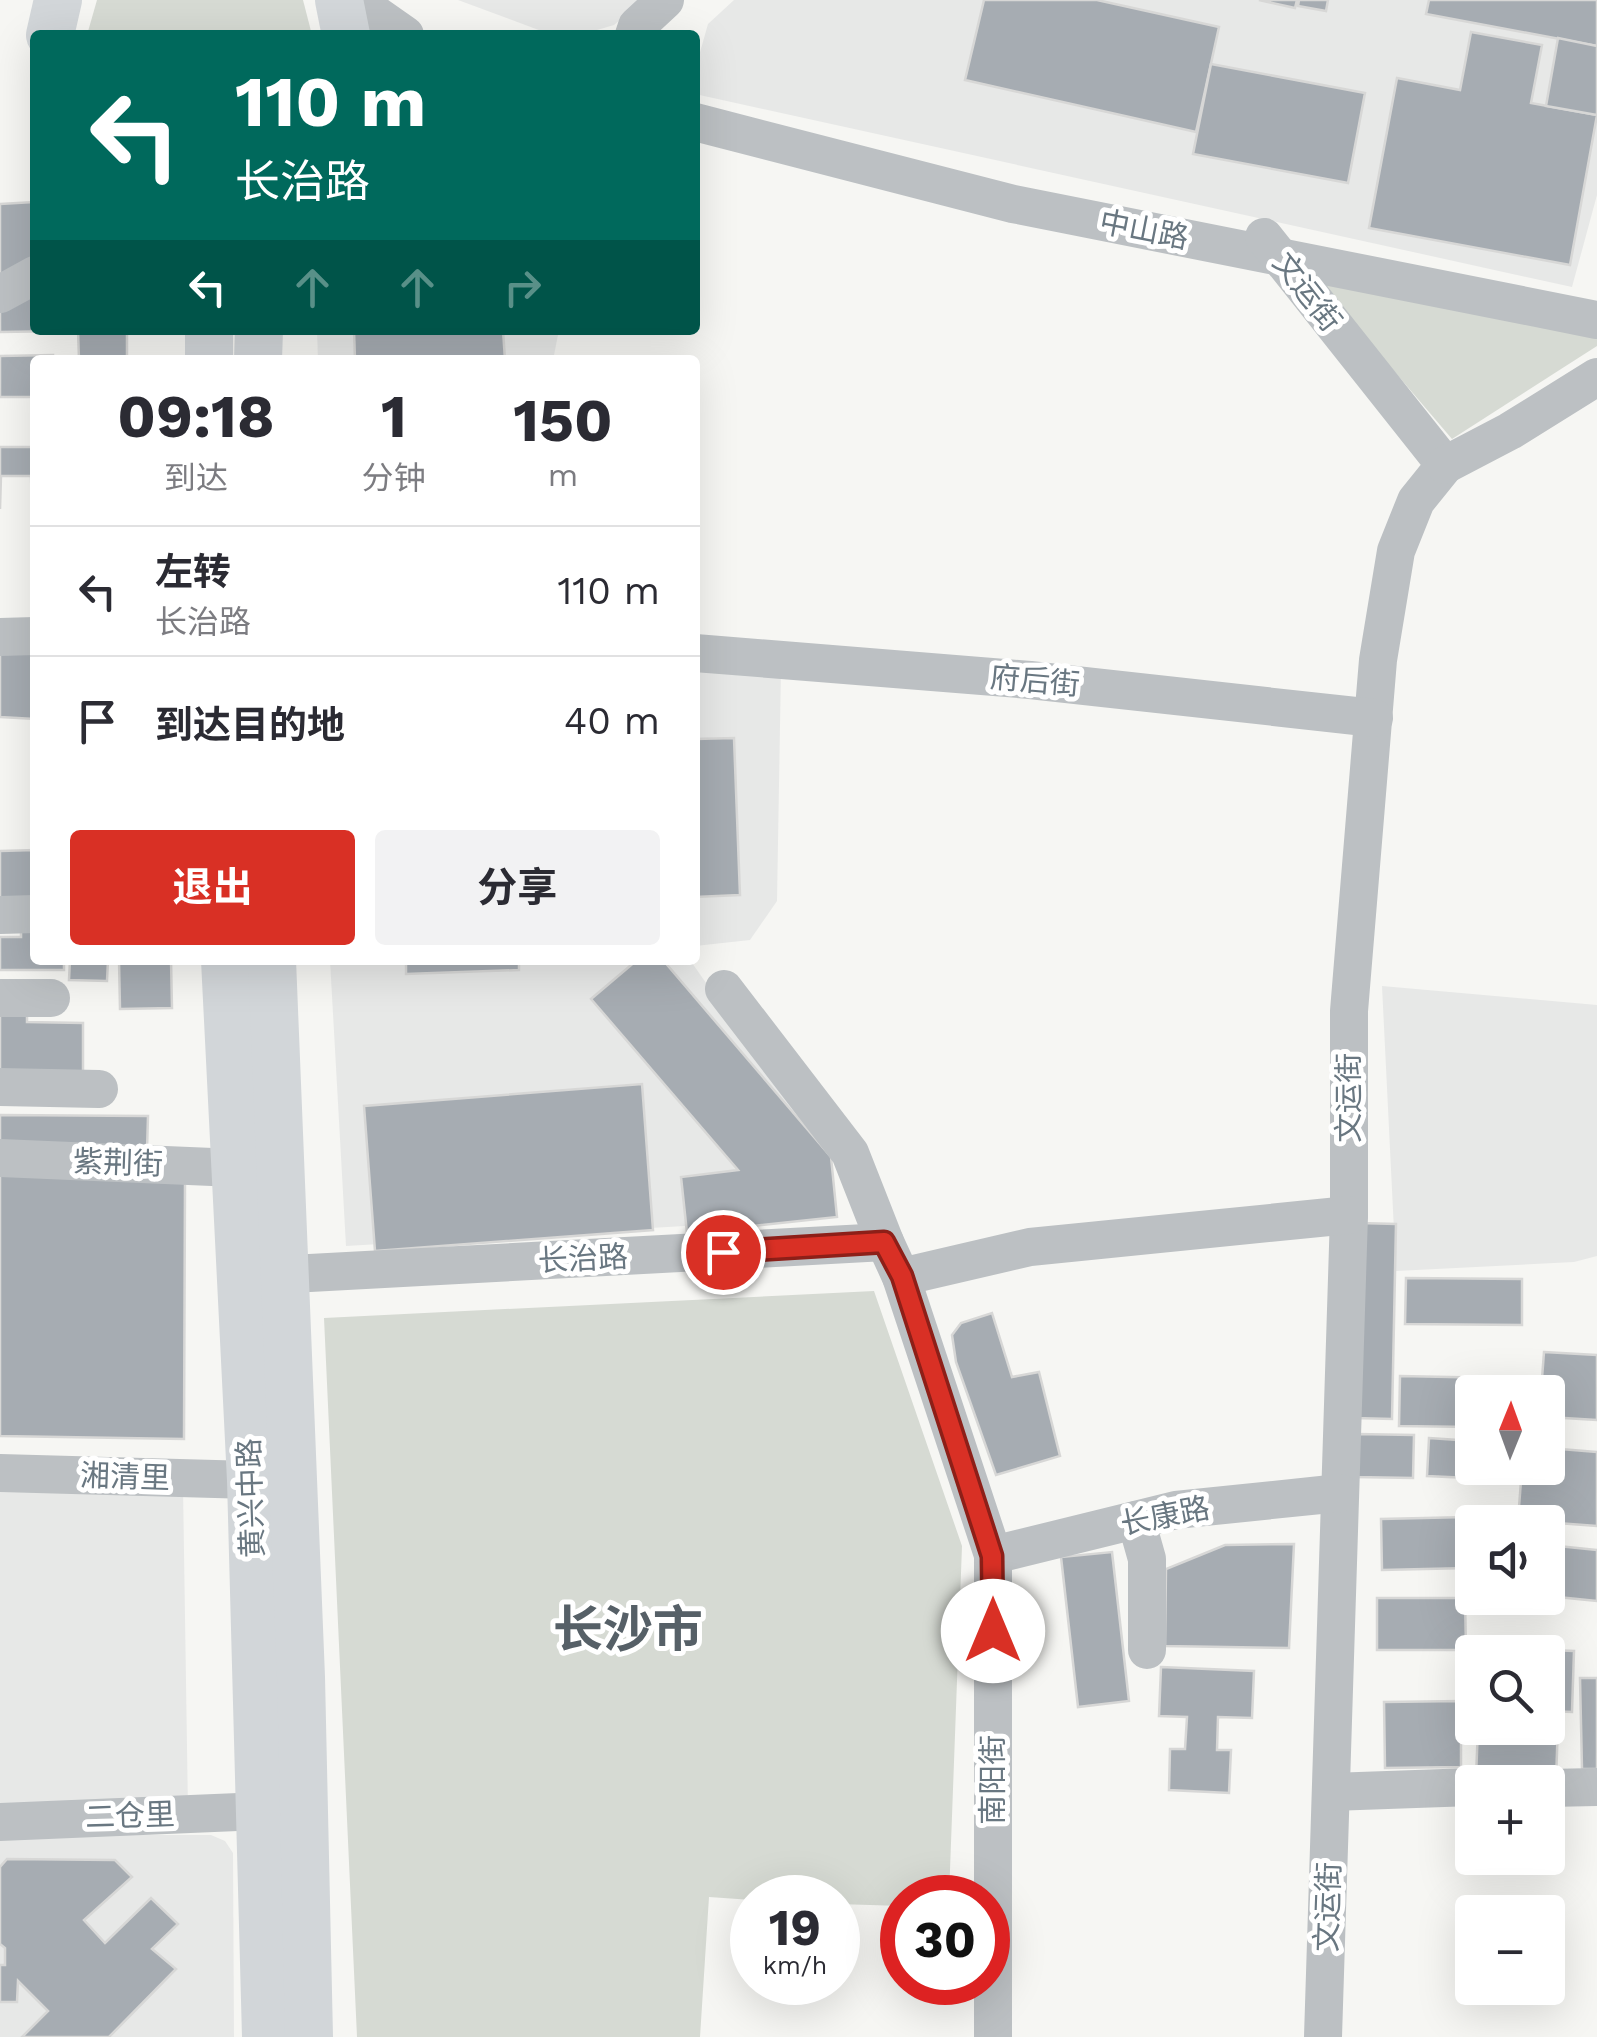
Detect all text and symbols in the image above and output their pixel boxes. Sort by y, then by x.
text: 110 m [235,61,426,143]
icon: left [70,70,200,200]
text: 长治路 [235,155,370,208]
street label: 中山路 [1097,204,1192,255]
street label: 文运街 [1266,245,1349,338]
icon: left [180,260,235,315]
icon: ahead [285,260,340,315]
icon: ahead [390,260,445,315]
icon: right [495,260,550,315]
text: 09:18 [117,381,275,452]
text: 1 [381,381,407,452]
text: 150 [513,385,613,456]
text: m [548,456,578,494]
text: 到达 [164,459,228,497]
text: 分钟 [362,459,426,497]
text: 左转 [155,550,231,594]
icon: left [70,564,125,619]
text: 110 m [558,569,660,613]
text: 长治路 [155,603,251,641]
street label: 府后街 [989,659,1081,702]
icon: arrive [70,694,125,749]
text: 40 m [564,699,660,743]
text: 到达目的地 [155,703,345,747]
button: 退出 [70,830,355,945]
button: 分享 [375,830,660,945]
street label: 文运街 [1331,1053,1366,1143]
street label: 紫荆街 [72,1143,164,1182]
pin [681,1210,766,1295]
icon: arrive [696,1225,751,1280]
street label: 长治路 [537,1239,629,1278]
north arrow [1455,1375,1565,1485]
map controls [1455,1375,1565,2005]
street label: 黄兴中路 [231,1437,270,1559]
street label: 湘清里 [79,1457,171,1496]
street label: 长康路 [1117,1490,1212,1541]
button: sound [1455,1505,1565,1615]
position arrow [941,1579,1045,1683]
district label: 长沙市 [553,1600,703,1659]
button: search [1455,1635,1565,1745]
street label: 南阳街 [975,1735,1010,1825]
button: + [1455,1765,1565,1875]
street label: 二仓里 [84,1796,176,1835]
street label: 文运街 [1308,1861,1347,1953]
speed limit sign: 30 [880,1875,1010,2005]
button: − [1455,1895,1565,2005]
text: 19 [769,1898,821,1957]
text: km/h [763,1951,827,1980]

